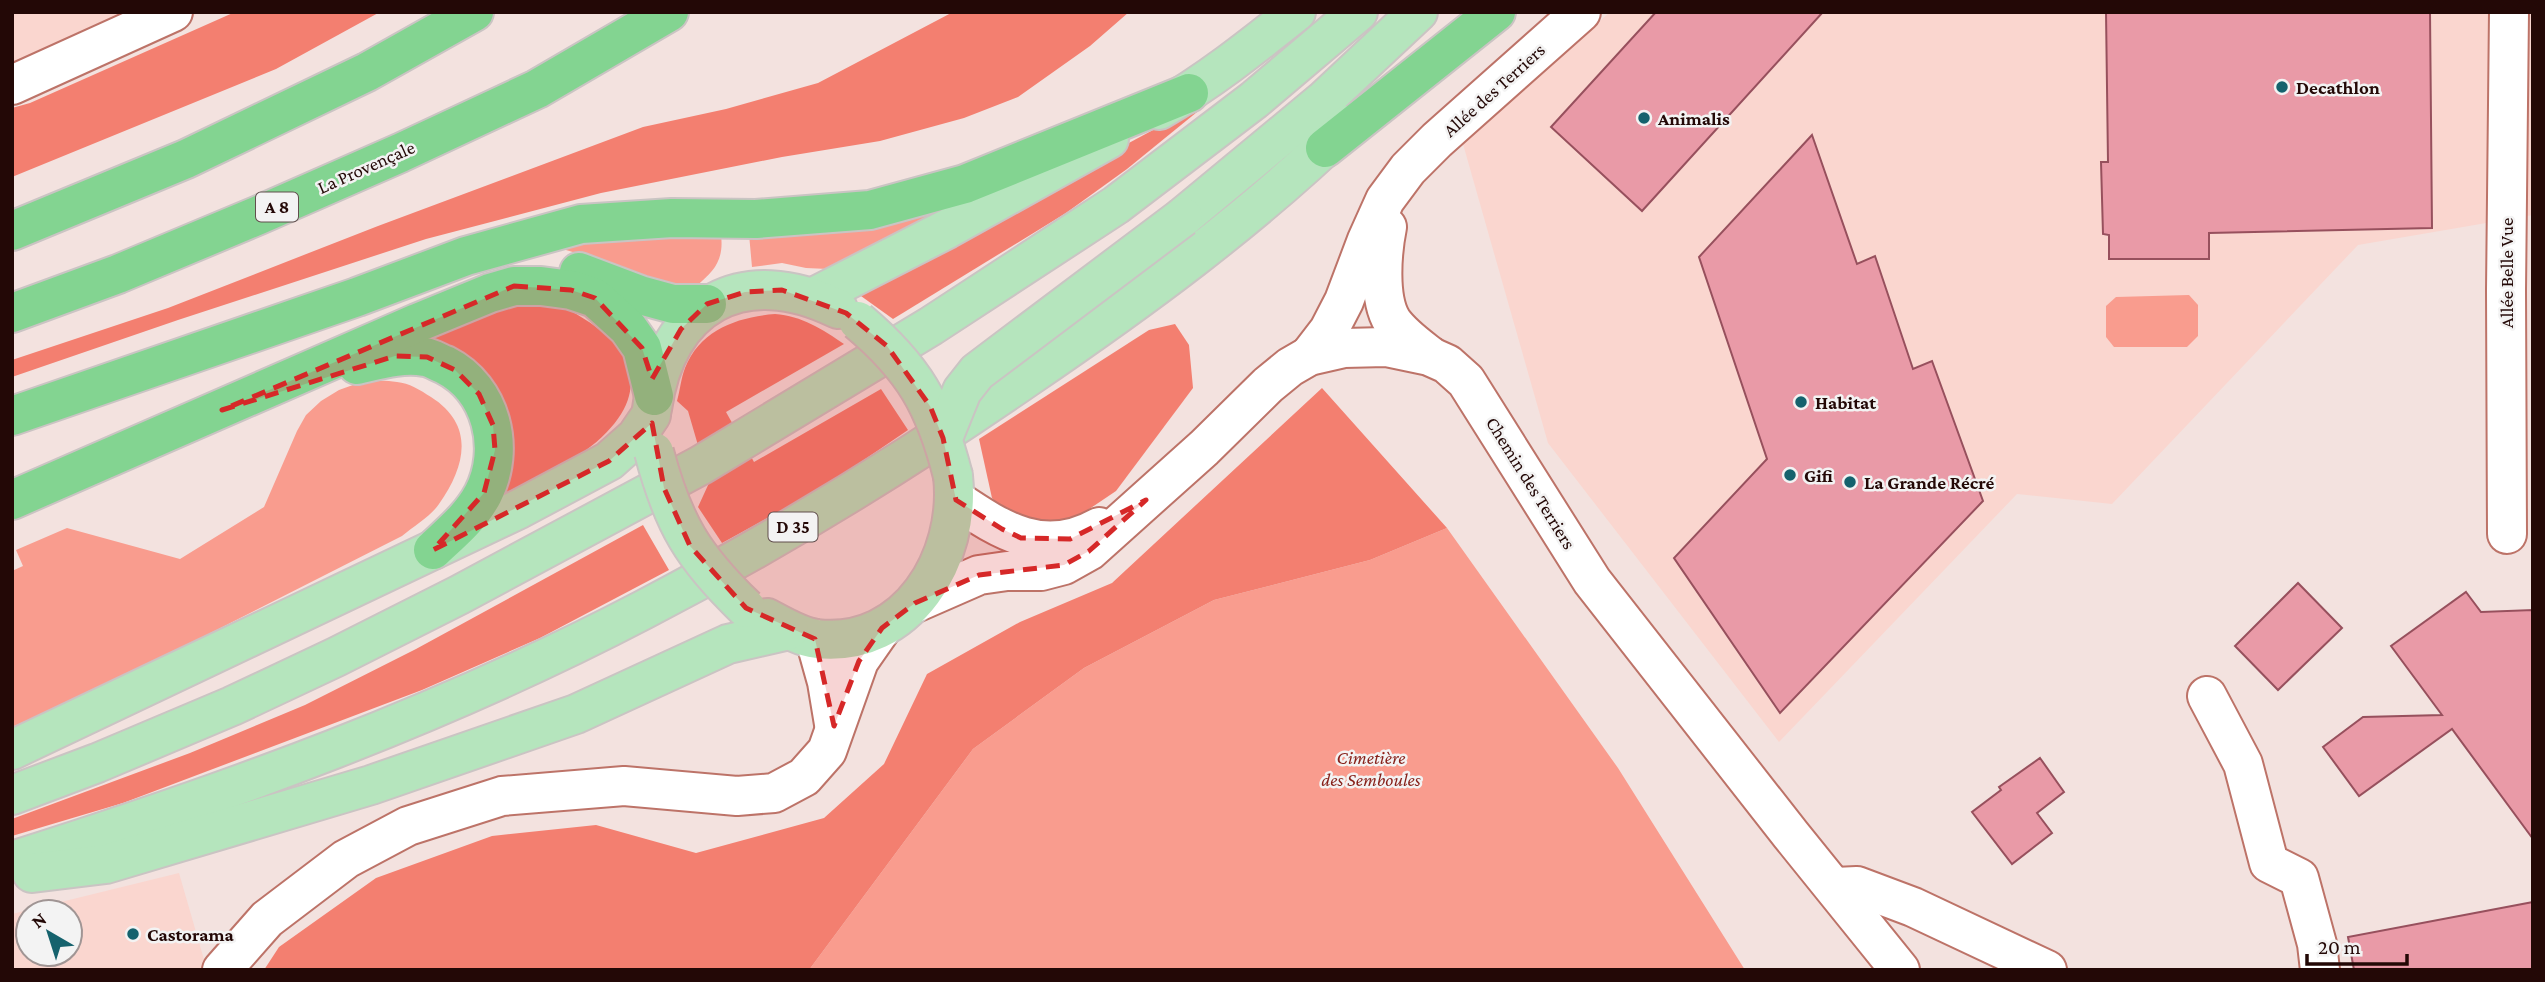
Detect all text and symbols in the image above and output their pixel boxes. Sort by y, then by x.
street label: Allée des Terriers [1439,39,1549,141]
place label: Decathlon [2296,77,2380,98]
marker: Decathlon [2274,79,2290,95]
place label: Animalis [1657,108,1730,129]
marker: Animalis [1636,110,1652,126]
street label: La Provençale [314,136,418,198]
road number: A 8 [256,192,298,222]
street label: Allée Belle Vue [2496,218,2517,328]
place label: Habitat [1815,392,1876,413]
marker: Habitat [1793,394,1809,410]
street label: Chemin des Terriers [1482,413,1580,553]
place label: Gifi [1804,465,1833,486]
marker: Gifi [1782,467,1798,483]
place label: La Grande Récré [1864,472,1994,493]
marker: La Grande Récré [1842,474,1858,490]
road number: D 35 [768,512,818,542]
park label: Cimetière des Semboules [1321,747,1421,790]
north arrow [14,898,84,968]
text: N [27,908,50,932]
scale bar [2307,922,2407,966]
place label: Castorama [147,924,235,945]
marker: Castorama [125,926,141,942]
text: 20 m [2318,935,2361,959]

